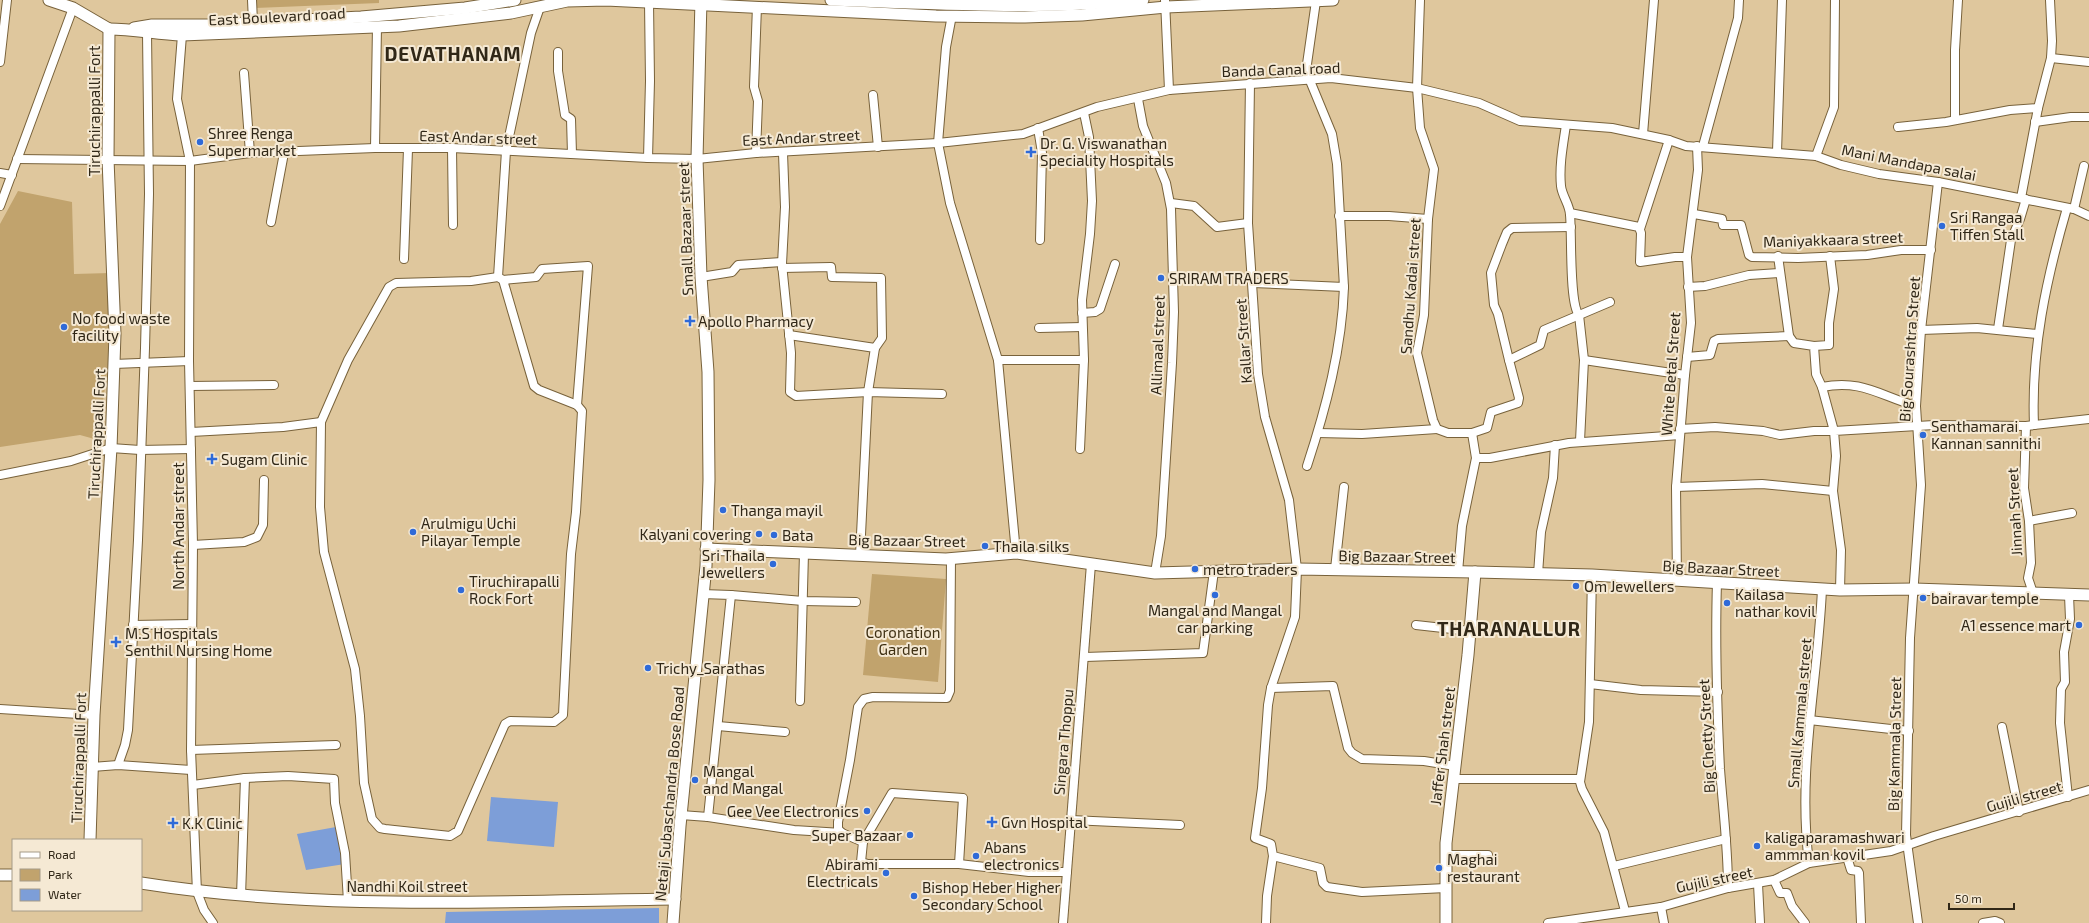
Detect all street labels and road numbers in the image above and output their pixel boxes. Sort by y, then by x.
street label: East Boulevard road [208,3,346,29]
street label: Tiruchirappalli Fort [85,45,103,176]
street label: Banda Canal road [1221,58,1341,80]
street label: East Andar street [742,125,861,149]
street label: East Andar street [419,126,537,148]
street label: Mani Mandapa salai [1840,140,1978,184]
street label: Small Bazaar street [674,162,696,296]
street label: Sandhu Kadai street [1396,217,1424,355]
street label: Maniyakkaara street [1763,228,1904,250]
street label: Big Sourashtra Street [1895,275,1923,422]
street label: Allimaal street [1146,294,1168,395]
street label: Kallar Street [1231,298,1255,384]
street label: White Betal Street [1657,311,1683,437]
street label: Tiruchirappalli Fort [84,368,108,500]
street label: North Andar street [169,462,187,590]
street label: Jinnah Street [2003,467,2025,557]
street label: Big Bazaar Street [848,530,966,550]
street label: Big Bazaar Street [1338,546,1456,566]
street label: Big Bazaar Street [1662,556,1780,580]
street label: Small Kammala street [1783,637,1815,789]
street label: Big Kammala Street [1884,677,1904,811]
street label: Big Chetty Street [1694,678,1718,793]
street label: Jaffer Shah street [1426,685,1458,806]
street label: Netaji Subaschandra Bose Road [651,686,688,902]
street label: Singara Thoppu [1049,688,1077,796]
street label: Tiruchirappalli Fort [67,692,89,824]
street label: Gujili street [1984,777,2064,816]
street label: Gujili street [1674,862,1754,897]
street label: Nandhi Koil street [346,877,468,895]

